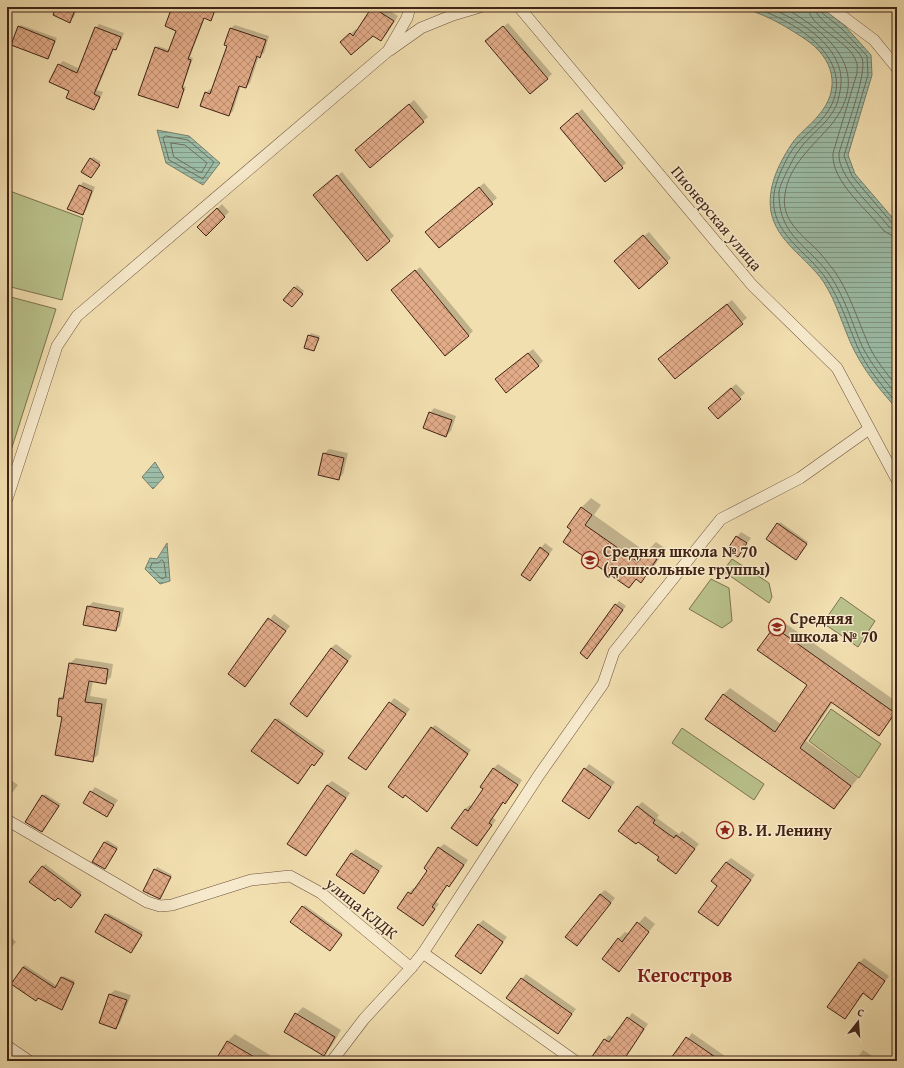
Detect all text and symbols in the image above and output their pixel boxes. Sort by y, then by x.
street label: Пионерская улица [666,160,769,276]
place label: Средняя школа № 70 (дошкольные группы) [603,539,770,581]
school or university icon: Средняя школа № 70 (дошкольные группы) [580,550,600,570]
place label: Средняя школа № 70 [790,606,878,648]
school or university icon: Средняя школа № 70 [767,617,787,637]
place label: В. И. Ленину [738,818,832,842]
place icon: В. И. Ленину [715,820,735,840]
street label: улица КЛДК [320,871,403,945]
district label: Кегостров [637,960,733,989]
north arrow [838,1002,878,1042]
text: С [856,1004,866,1021]

